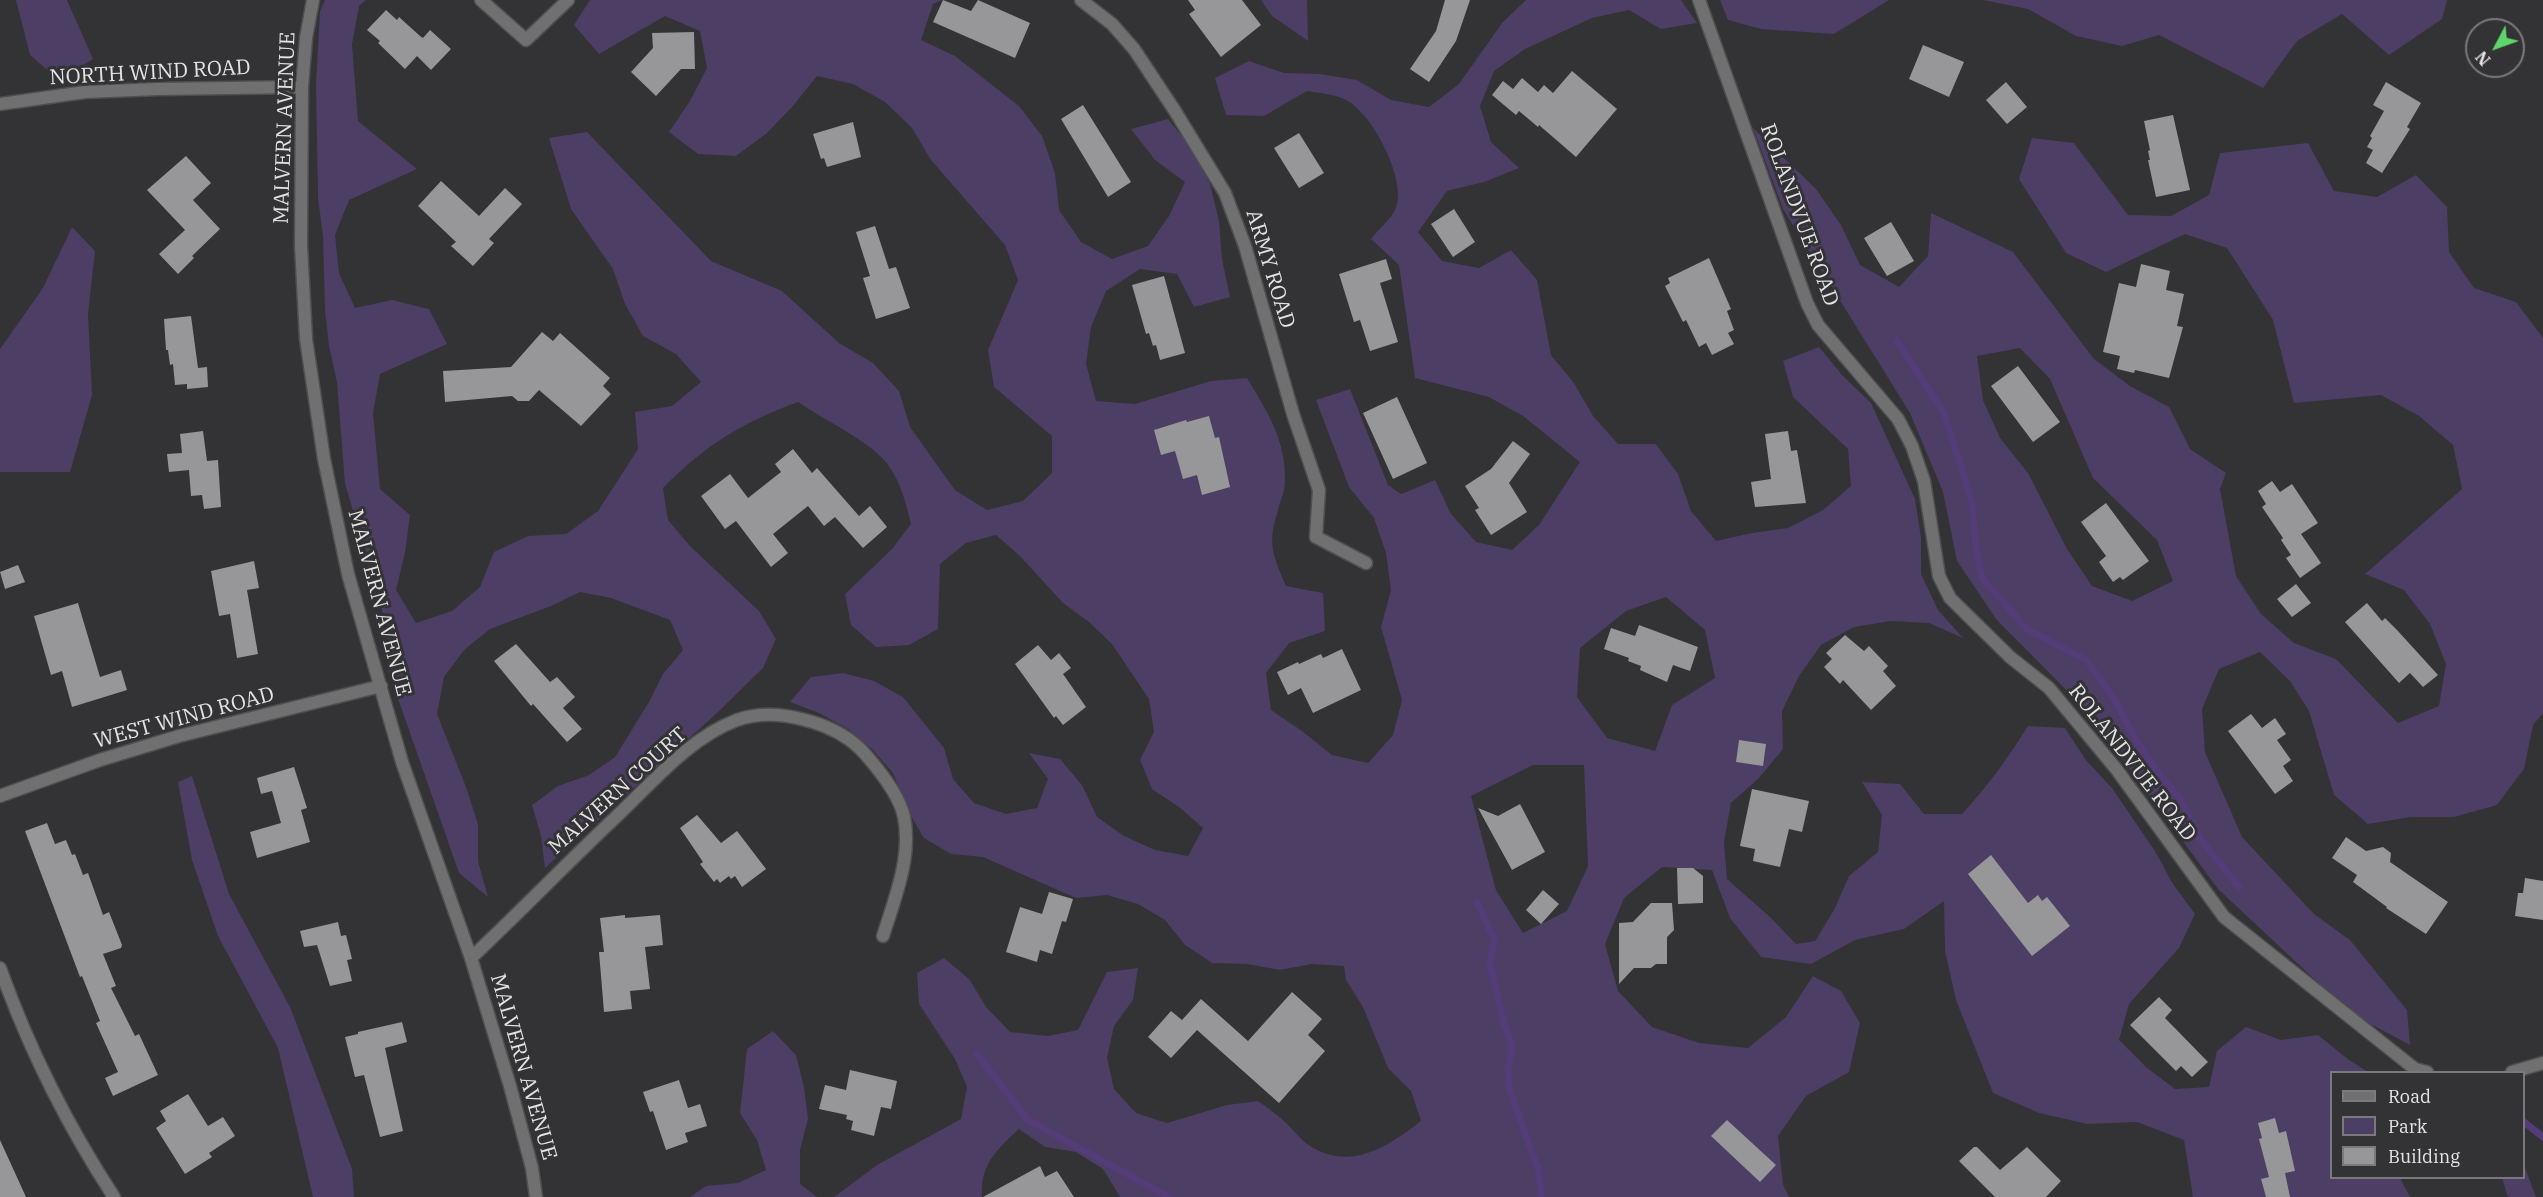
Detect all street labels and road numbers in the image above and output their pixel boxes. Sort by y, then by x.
street label: MALVERN AVENUE [269,31,301,225]
street label: NORTH WIND ROAD [49,55,251,91]
street label: ROLANDVUE ROAD [1754,120,1844,310]
street label: ARMY ROAD [1240,207,1300,331]
street label: MALVERN AVENUE [342,507,416,699]
street label: ROLANDVUE ROAD [2063,680,2201,846]
street label: WEST WIND ROAD [91,682,277,754]
street label: MALVERN COURT [544,722,692,860]
street label: MALVERN AVENUE [484,971,562,1163]

